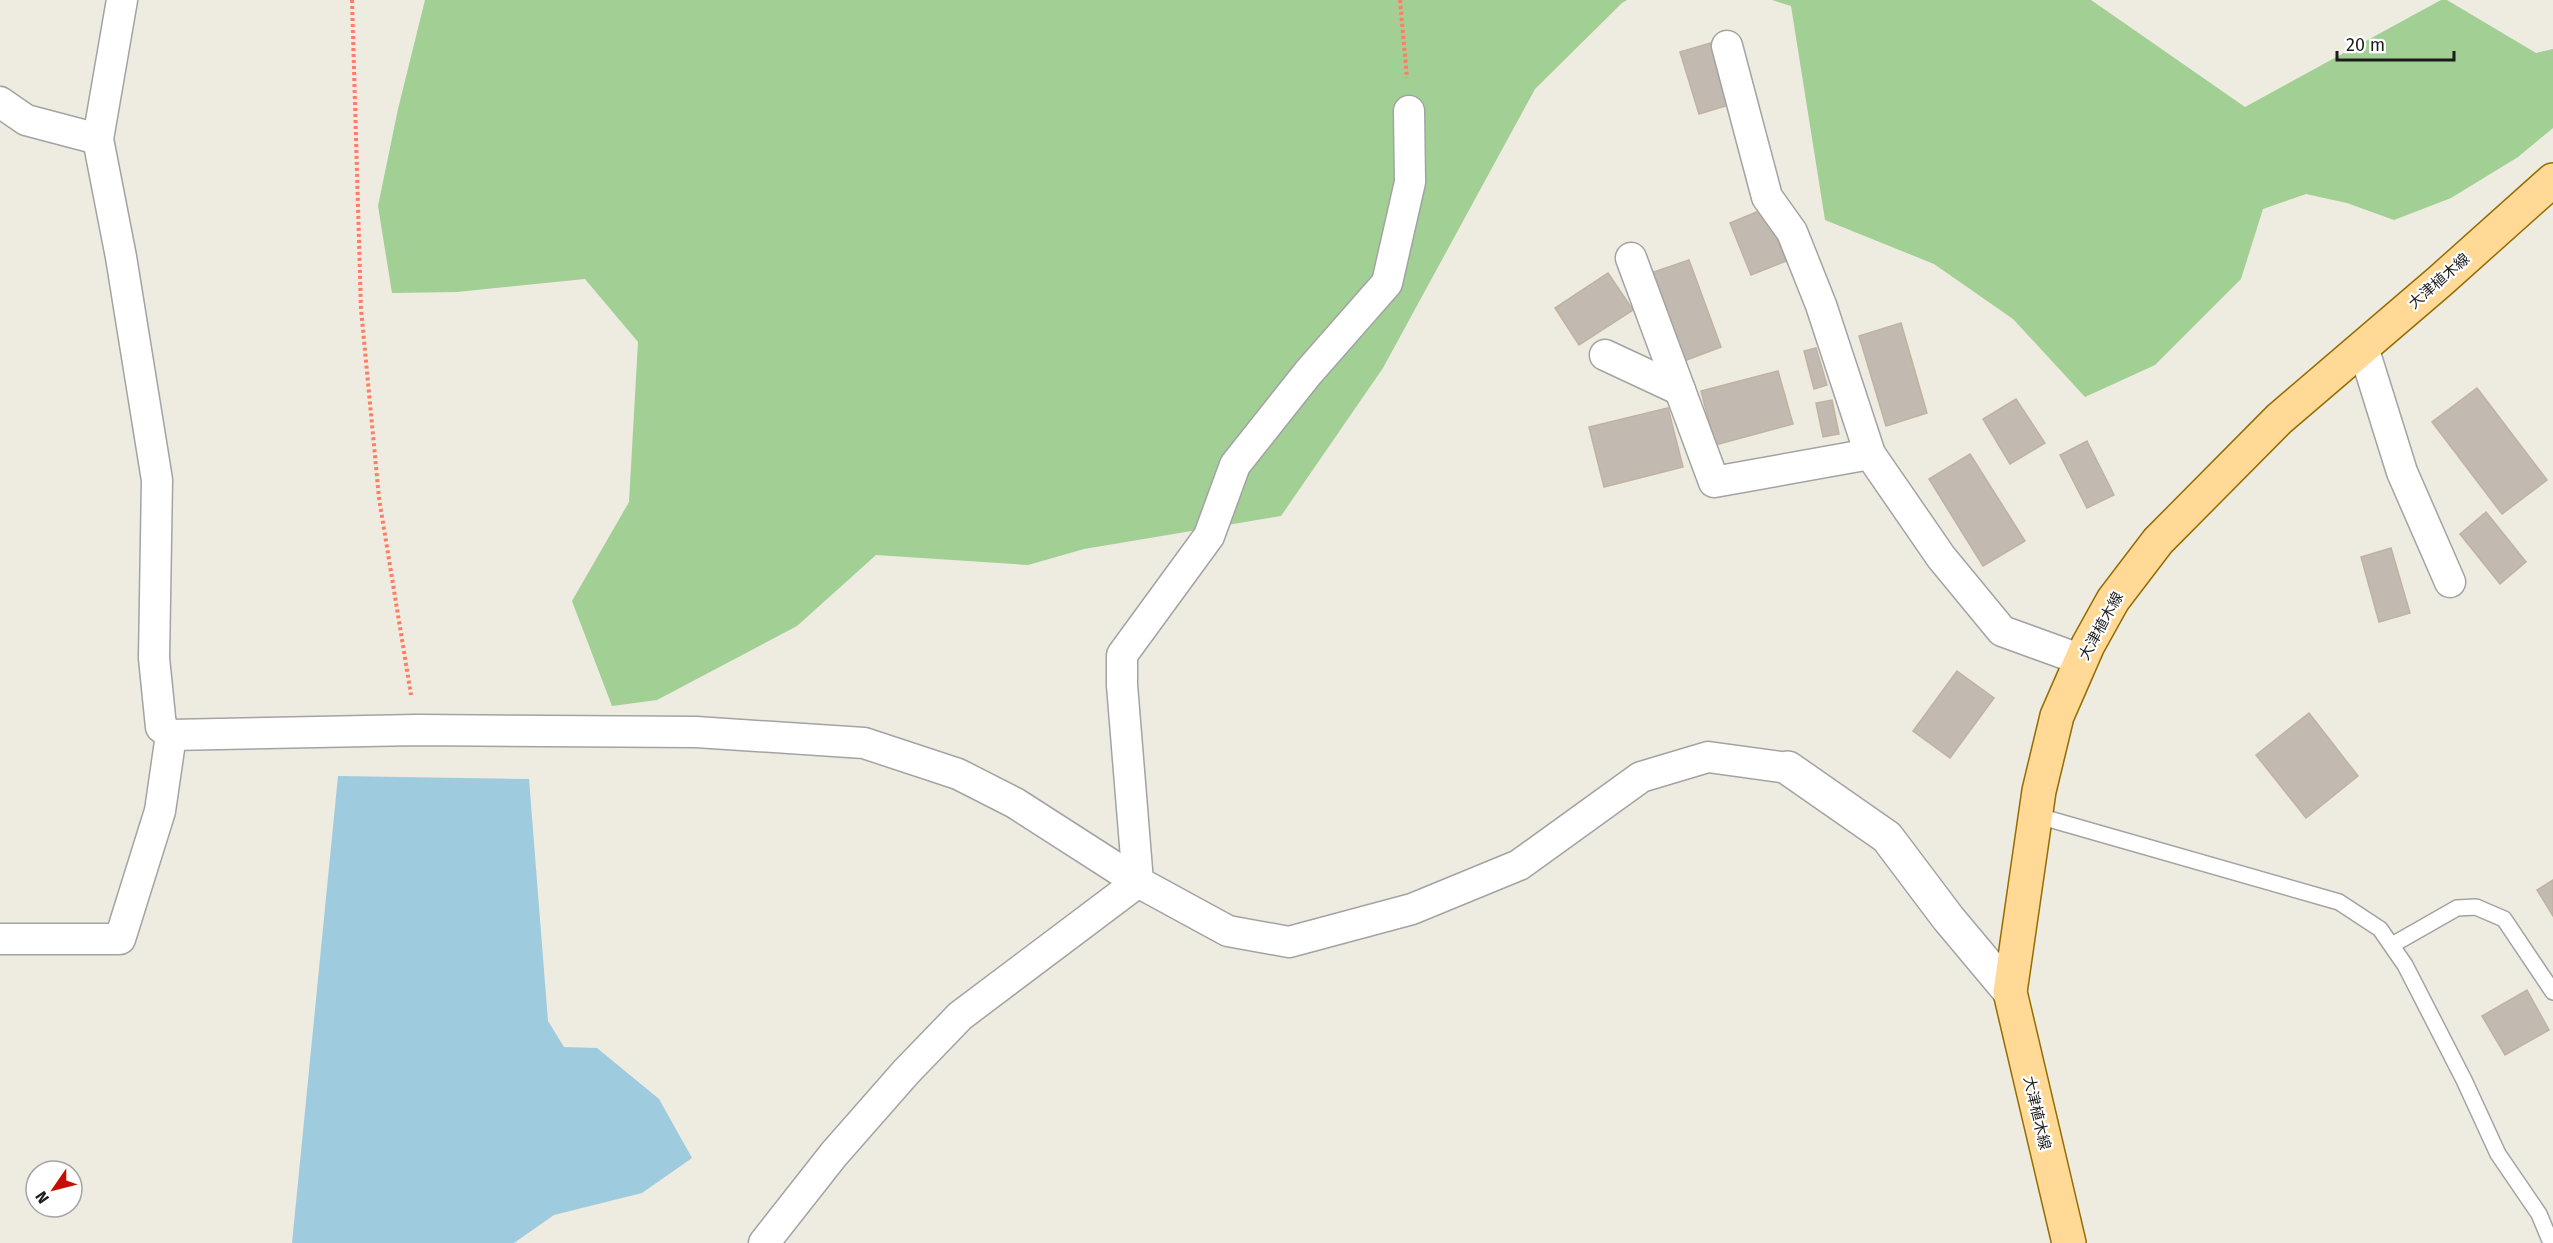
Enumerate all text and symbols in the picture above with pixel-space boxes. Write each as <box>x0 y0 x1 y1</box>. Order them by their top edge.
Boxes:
scale bar <box>2337 24 2454 62</box>
text: 20 m <box>2346 34 2385 56</box>
street label: 大津植木線 <box>2405 250 2473 312</box>
street label: 大津植木線 <box>2075 589 2127 663</box>
street label: 大津植木線 <box>2020 1074 2054 1152</box>
north arrow <box>24 1159 84 1219</box>
text: N <box>31 1188 53 1207</box>

